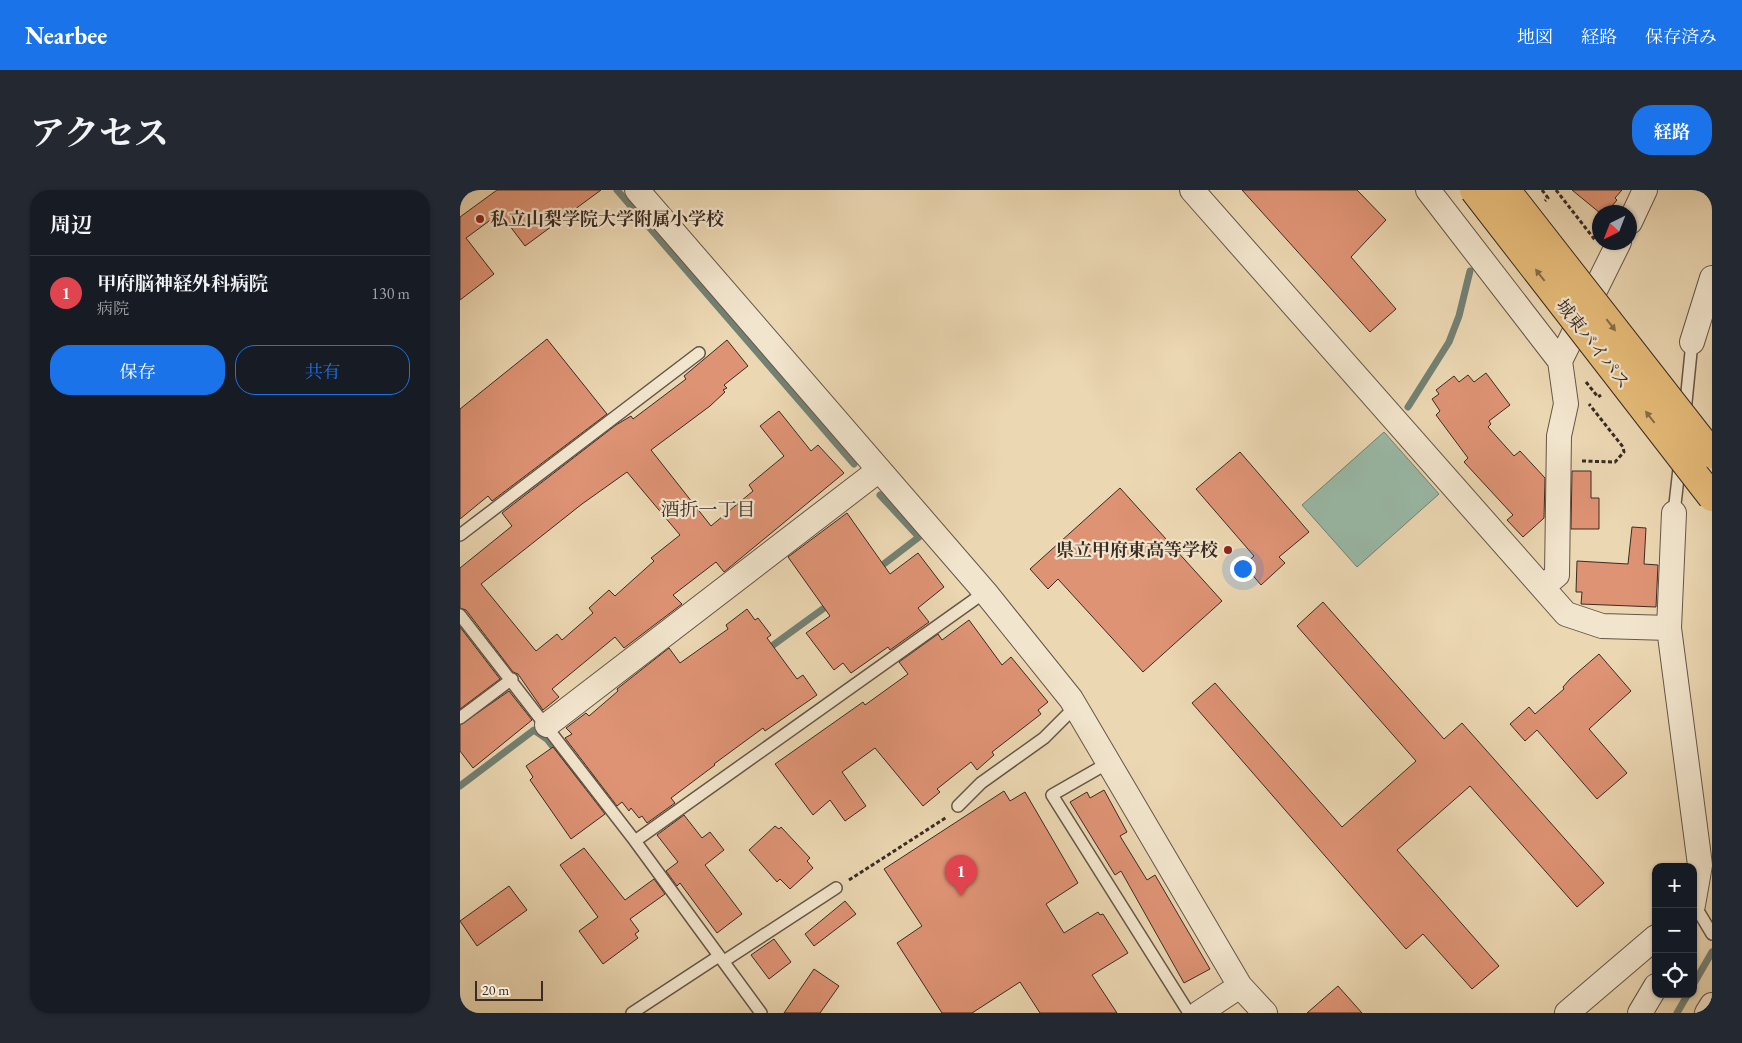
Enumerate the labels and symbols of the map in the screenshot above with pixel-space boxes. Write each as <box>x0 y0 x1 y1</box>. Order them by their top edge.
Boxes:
north arrow <box>1592 205 1637 250</box>
place label: 私立山梨学院大学附属小学校 <box>490 207 724 230</box>
marker: 私立山梨学院大学附属小学校 <box>474 213 486 225</box>
one-way arrow <box>1534 269 1545 282</box>
street label: 城東バイパス <box>1551 294 1636 393</box>
one-way arrow <box>1606 318 1616 332</box>
one-way arrow <box>1645 410 1655 424</box>
district label: 酒折一丁目 <box>660 497 756 522</box>
place label: 県立甲府東高等学校 <box>1056 538 1218 561</box>
marker: 県立甲府東高等学校 <box>1222 544 1234 556</box>
your location <box>1230 556 1256 582</box>
pin: 1 <box>945 855 977 896</box>
scale bar <box>475 978 542 1001</box>

